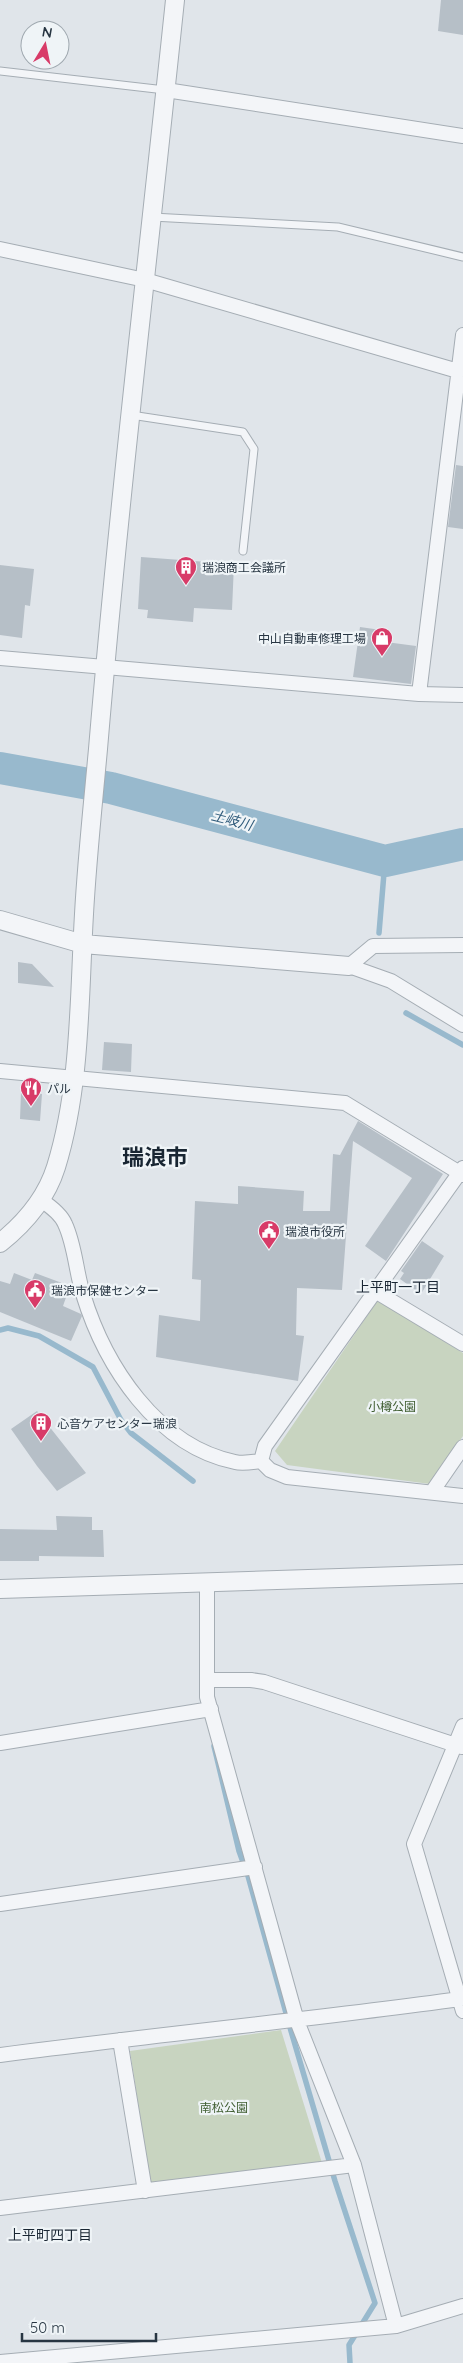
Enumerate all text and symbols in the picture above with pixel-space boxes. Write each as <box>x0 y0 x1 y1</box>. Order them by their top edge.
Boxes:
north arrow <box>20 20 70 70</box>
text: N <box>41 22 54 42</box>
building icon: 瑞浪商工会議所 <box>174 555 198 586</box>
place label: 瑞浪商工会議所 <box>202 560 286 575</box>
shop icon: 中山自動車修理工場 <box>370 626 394 657</box>
place label: 中山自動車修理工場 <box>258 631 366 646</box>
water label: 土岐川 <box>209 806 257 835</box>
restaurant icon: パル <box>19 1076 43 1107</box>
place label: パル <box>47 1081 71 1096</box>
district label: 瑞浪市 <box>122 1143 188 1171</box>
public building icon: 瑞浪市役所 <box>257 1219 281 1250</box>
place label: 瑞浪市役所 <box>285 1224 345 1239</box>
public building icon: 瑞浪市保健センター <box>23 1278 47 1309</box>
district label: 上平町一丁目 <box>356 1278 440 1296</box>
place label: 瑞浪市保健センター <box>51 1283 159 1298</box>
park label: 小樽公園 <box>368 1399 416 1414</box>
building icon: 心音ケアセンター瑞浪 <box>29 1411 53 1442</box>
place label: 心音ケアセンター瑞浪 <box>57 1416 177 1431</box>
park label: 南松公園 <box>200 2100 248 2115</box>
district label: 上平町四丁目 <box>8 2226 92 2244</box>
scale bar <box>22 2310 156 2342</box>
text: 50 m <box>30 2318 65 2337</box>

